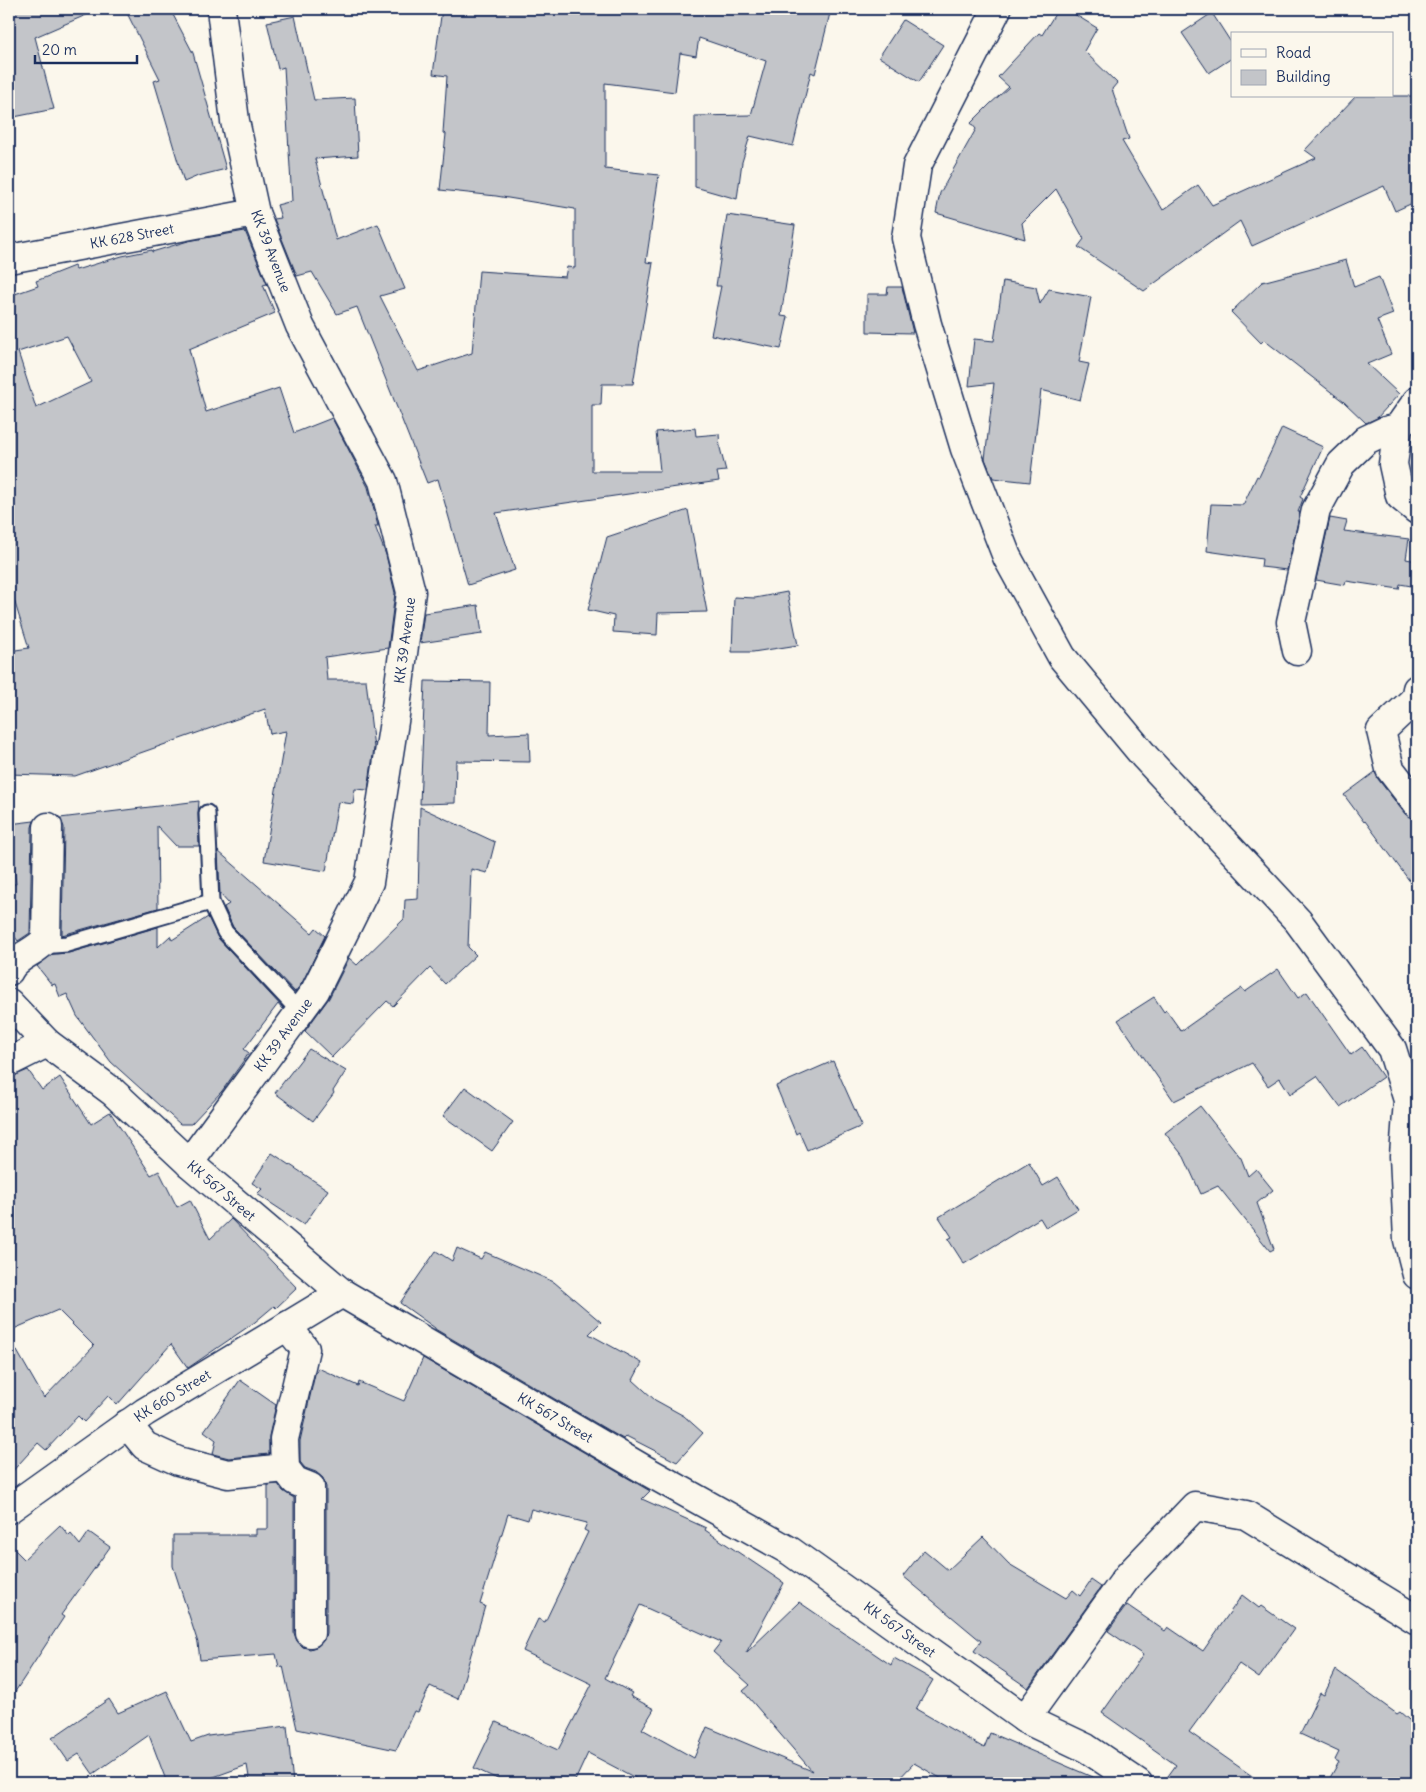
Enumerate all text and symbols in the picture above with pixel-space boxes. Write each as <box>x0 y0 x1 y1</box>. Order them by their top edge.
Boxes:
scale bar <box>35 32 138 64</box>
legend <box>1231 32 1394 98</box>
text: 20 m <box>42 40 77 59</box>
text: Road <box>1276 43 1311 62</box>
text: Building <box>1276 67 1331 86</box>
street label: KK 39 Avenue <box>247 207 295 295</box>
street label: KK 628 Street <box>88 219 176 253</box>
street label: KK 39 Avenue <box>390 596 419 685</box>
street label: KK 39 Avenue <box>250 994 316 1075</box>
street label: KK 567 Street <box>183 1156 260 1225</box>
street label: KK 660 Street <box>130 1365 214 1426</box>
street label: KK 567 Street <box>514 1388 596 1447</box>
street label: KK 567 Street <box>860 1598 939 1661</box>

